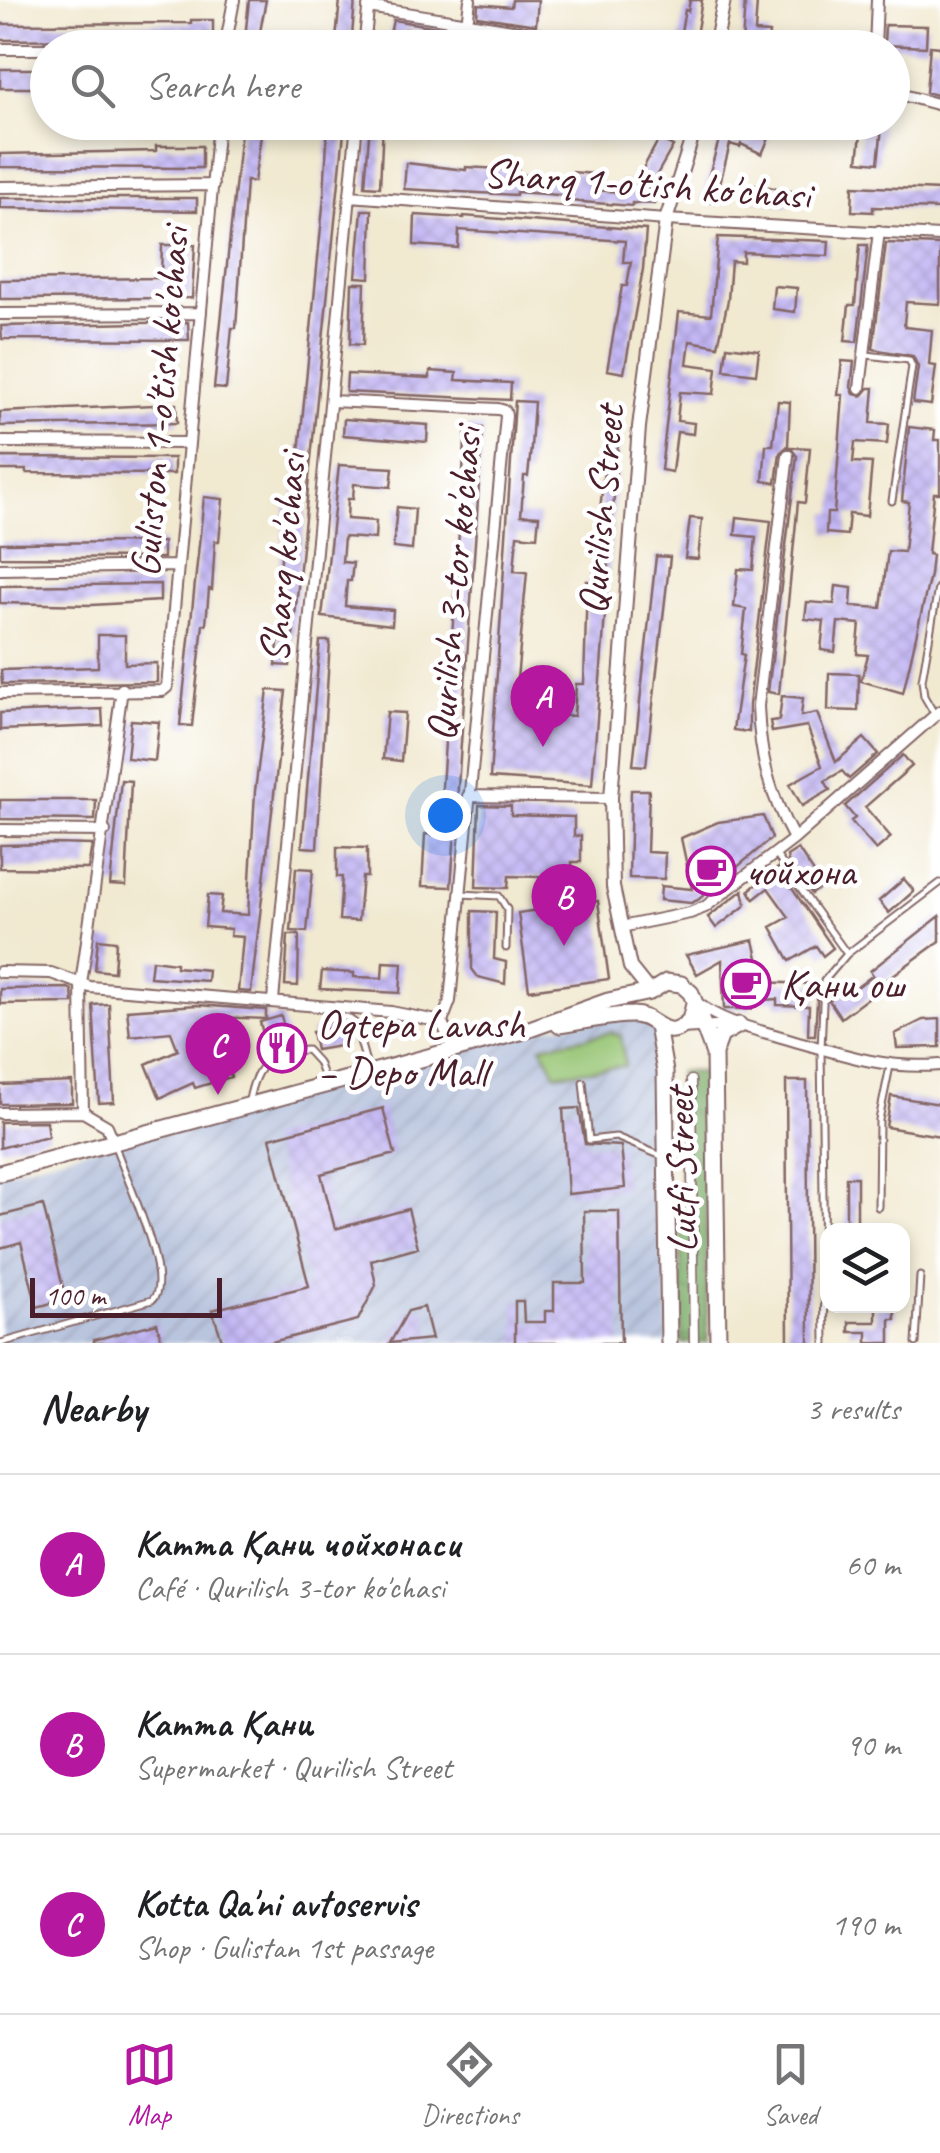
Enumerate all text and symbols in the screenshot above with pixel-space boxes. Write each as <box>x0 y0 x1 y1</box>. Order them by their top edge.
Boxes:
search box <box>30 30 910 140</box>
icon: search <box>65 58 120 113</box>
text: Search here <box>145 62 300 109</box>
street label: Sharq 1-o'tish ko'chasi <box>482 146 817 222</box>
street label: Guliston 1-o'tish ko'chasi <box>118 220 202 579</box>
street label: Qurilish Street <box>565 399 637 616</box>
street label: Qurilish 3-tor ko'chasi <box>414 420 495 743</box>
street label: Sharq ko'chasi <box>247 446 319 665</box>
pin: A <box>510 664 576 747</box>
your location <box>420 790 471 841</box>
cafe icon: чойхона <box>685 845 737 897</box>
place label: чойхона <box>746 845 858 898</box>
pin: B <box>532 864 596 946</box>
cafe icon: Қани ош <box>720 958 772 1010</box>
place label: Қани ош <box>781 958 907 1011</box>
place label: Oqtepa Lavash – Depo Mall <box>317 998 526 1099</box>
pin: C <box>186 1012 250 1095</box>
restaurant icon: Oqtepa Lavash – Depo Mall <box>256 1022 308 1074</box>
street label: Lutfi Street <box>653 1083 709 1253</box>
map controls <box>820 1223 910 1313</box>
button: layers <box>820 1223 910 1313</box>
scale bar <box>30 1273 222 1318</box>
text: 100 m <box>45 1278 105 1313</box>
text: Nearby <box>40 1382 146 1435</box>
text: 3 results <box>806 1388 900 1429</box>
text: Катта Қани чойхонаси <box>135 1520 460 1567</box>
text: A <box>64 1544 81 1585</box>
text: 60 m <box>846 1544 900 1585</box>
text: Café · Qurilish 3-tor ko'chasi <box>135 1567 445 1608</box>
text: Катта Қани <box>135 1700 313 1747</box>
text: B <box>64 1724 81 1765</box>
text: 90 m <box>846 1724 900 1765</box>
text: Supermarket · Qurilish Street <box>135 1747 452 1788</box>
text: Kotta Qa'ni avtoservis <box>135 1880 417 1927</box>
text: C <box>65 1904 80 1945</box>
text: 190 m <box>831 1904 900 1945</box>
text: Shop · Gulistan 1st passage <box>135 1927 433 1968</box>
tab: Map <box>122 2037 177 2132</box>
tab: Directions <box>421 2037 519 2132</box>
tab: Saved <box>763 2037 818 2132</box>

